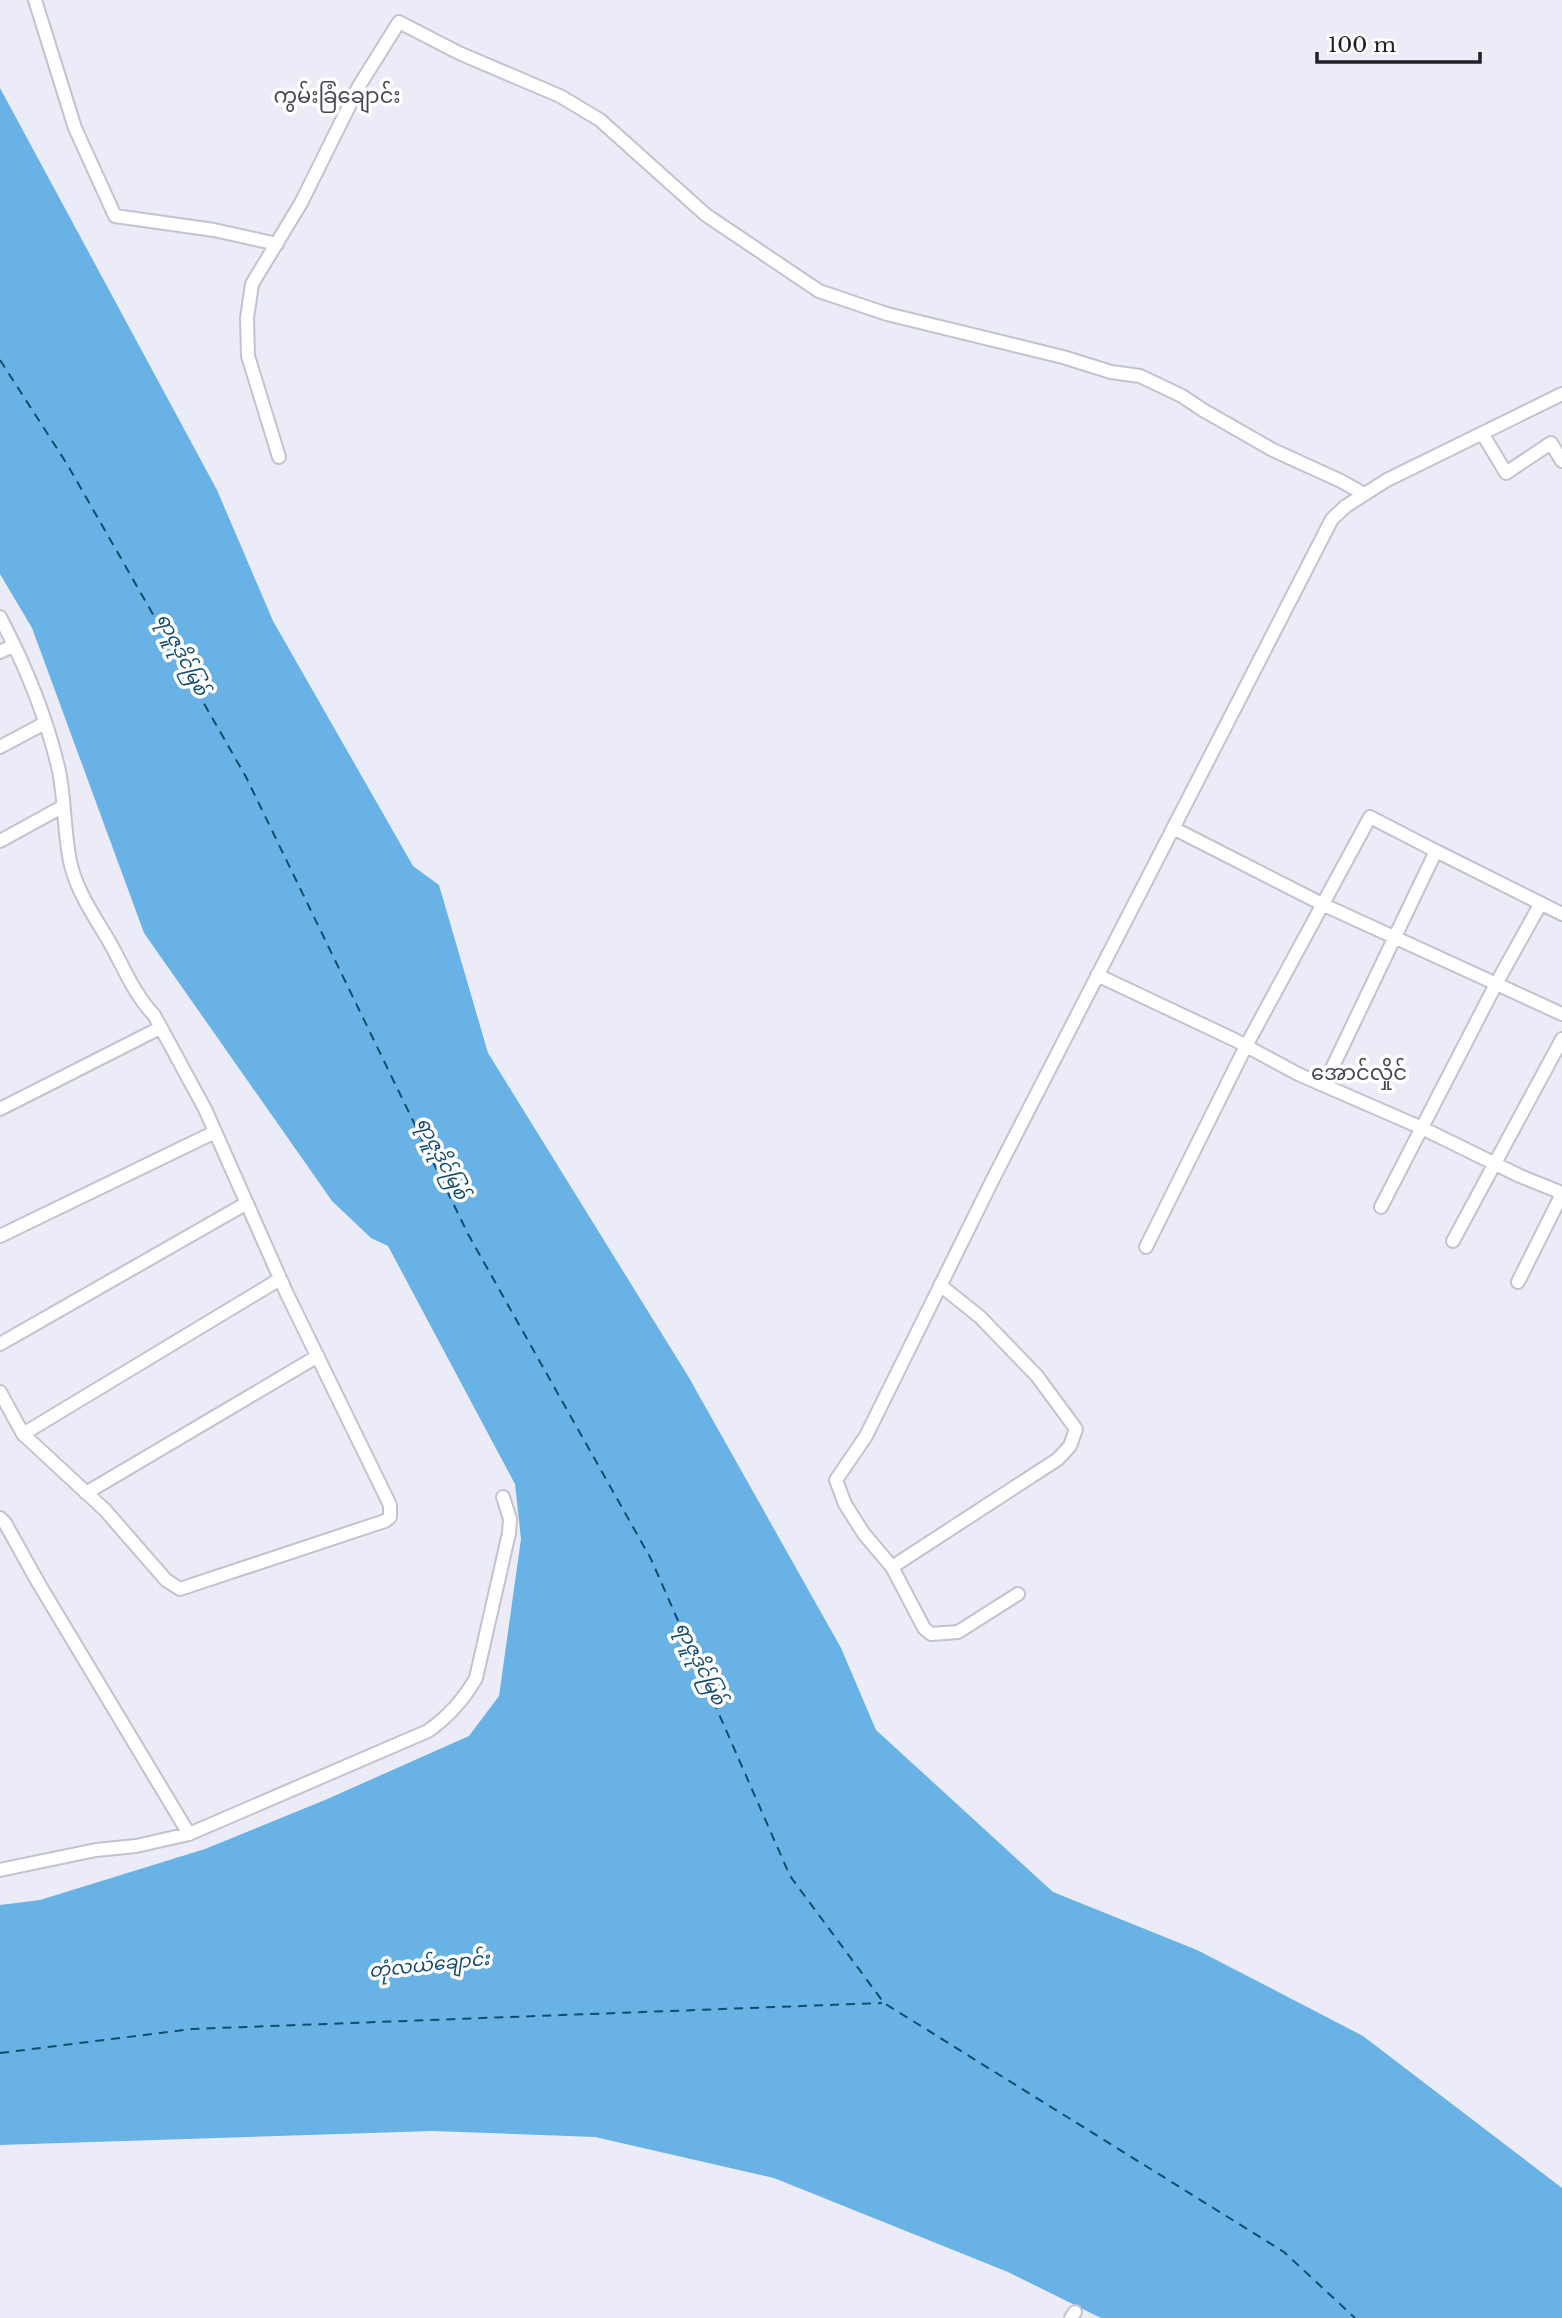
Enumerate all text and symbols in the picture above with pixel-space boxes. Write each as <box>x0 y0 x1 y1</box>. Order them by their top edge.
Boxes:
scale bar <box>1317 21 1480 65</box>
text: 100 m <box>1328 32 1396 58</box>
district label: ကွမ်းခြံချောင်း <box>273 80 401 114</box>
water label: ရာဇူဒိုင်မြစ် <box>148 608 215 702</box>
district label: အောင်လှိုင် <box>1311 1057 1407 1090</box>
water label: ရာဇူဒိုင်မြစ် <box>408 1112 475 1206</box>
water label: ရာဇူဒိုင်မြစ် <box>667 1617 733 1711</box>
water label: တုံလယ်ချောင်း <box>367 1945 492 1986</box>

